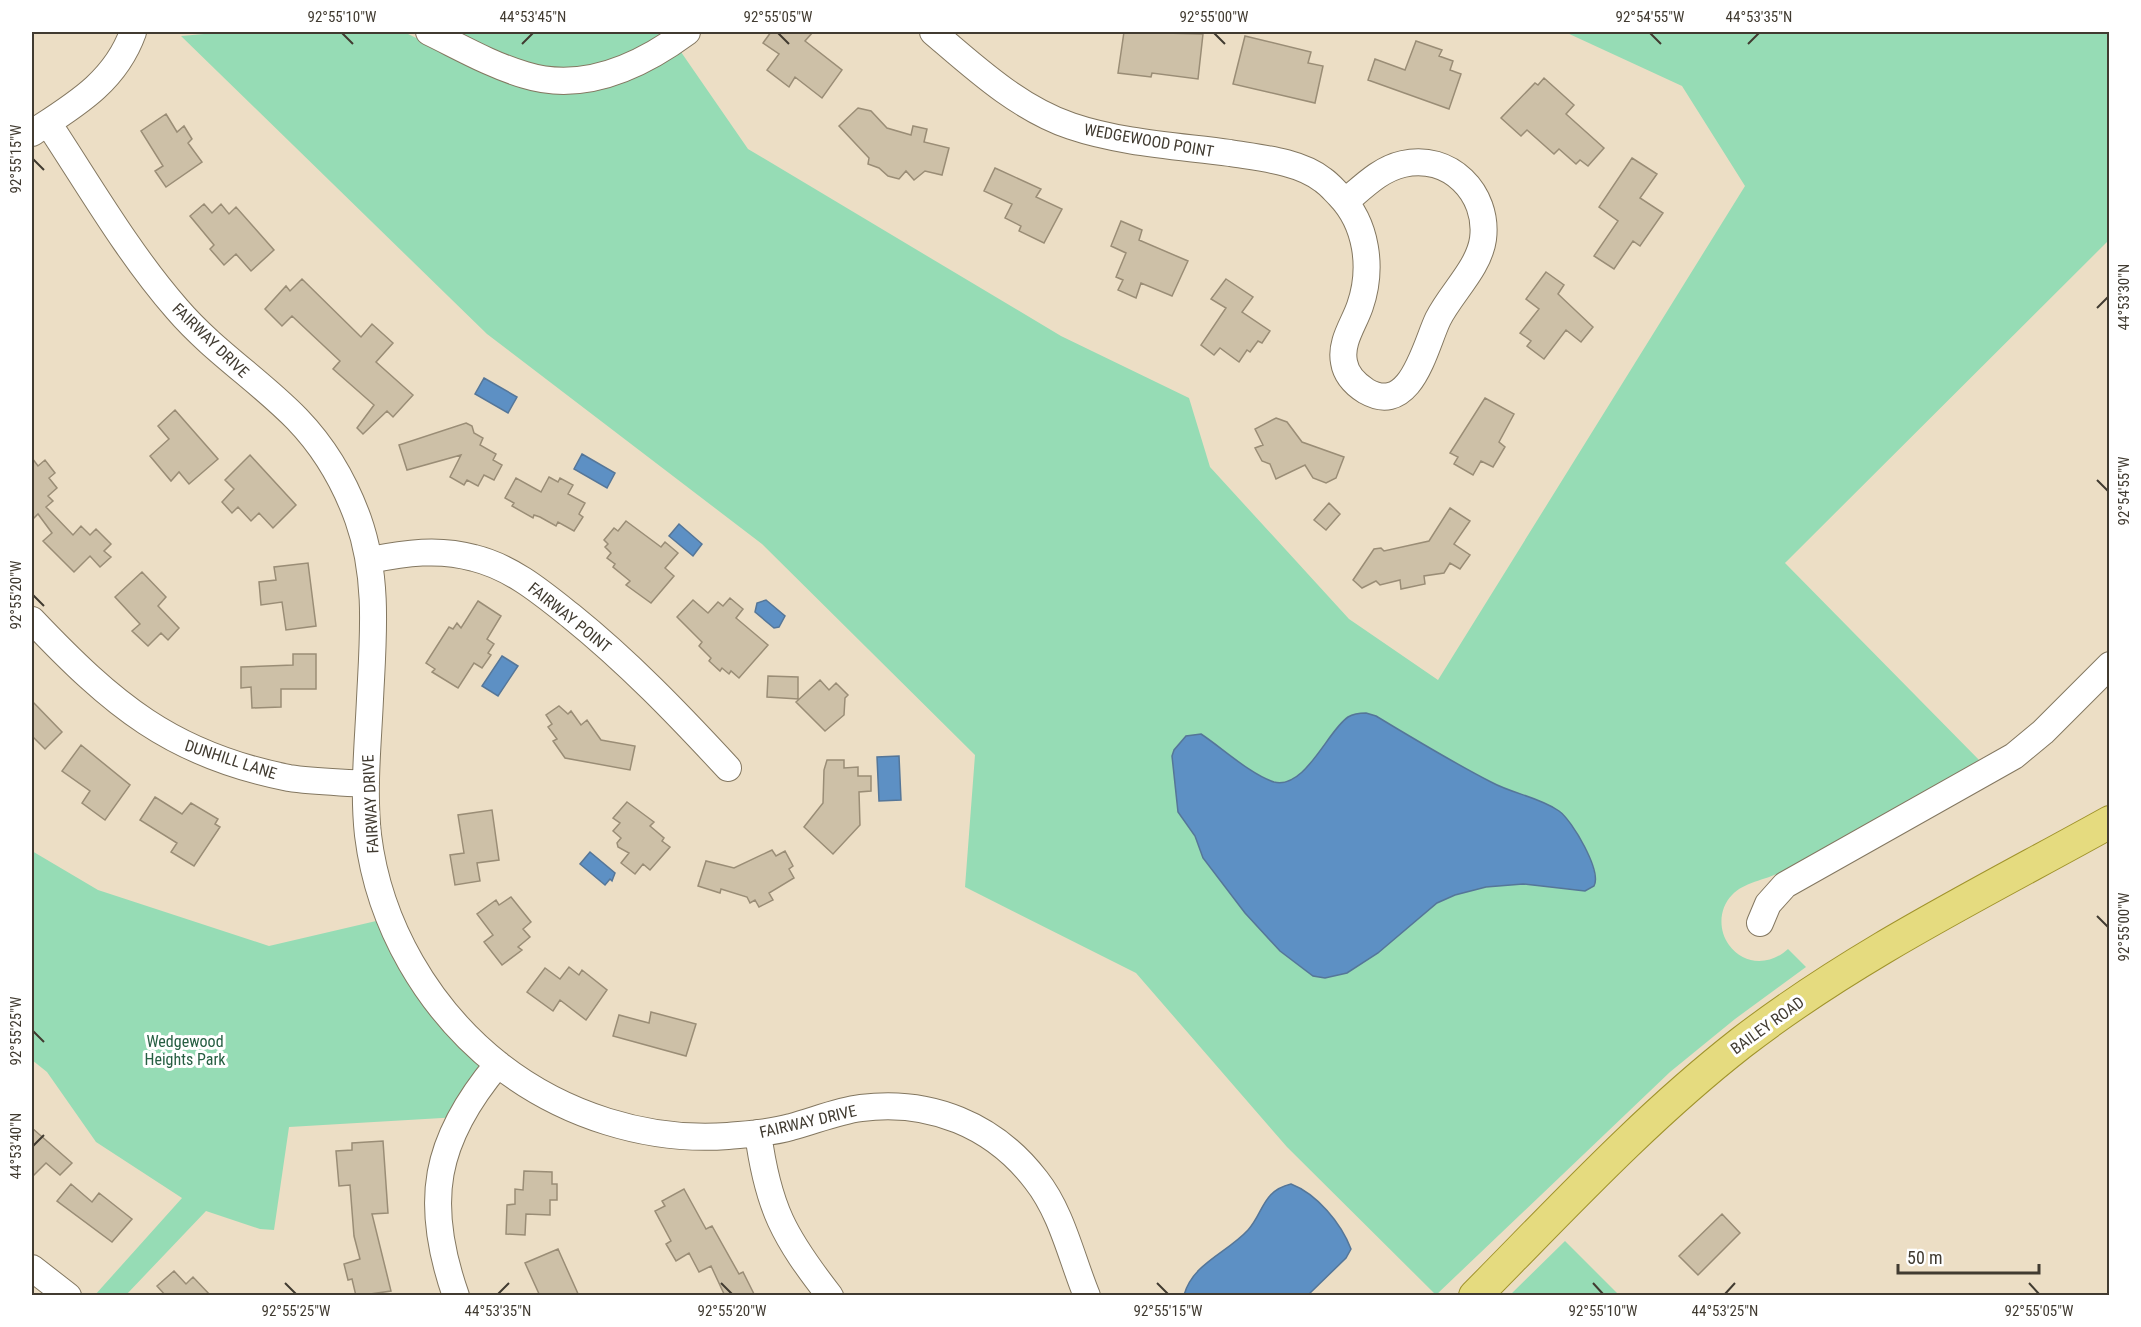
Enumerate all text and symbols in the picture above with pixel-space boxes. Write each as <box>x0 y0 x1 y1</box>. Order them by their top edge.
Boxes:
text: 92°55'10"W <box>308 8 377 26</box>
text: 44°53'45"N <box>500 8 566 26</box>
text: 92°55'05"W <box>744 8 813 26</box>
text: 92°55'00"W <box>1180 8 1249 26</box>
text: 92°54'55"W <box>1616 8 1685 26</box>
text: 44°53'35"N <box>1726 8 1792 26</box>
street label: WEDGEWOOD POINT <box>1083 120 1215 161</box>
text: 92°55'15"W <box>7 124 25 193</box>
text: 44°53'30"N <box>2115 264 2133 330</box>
street label: FAIRWAY DRIVE <box>168 299 253 382</box>
text: 92°54'55"W <box>2115 456 2133 525</box>
text: 92°55'20"W <box>7 560 25 629</box>
street label: FAIRWAY POINT <box>524 578 615 657</box>
street label: DUNHILL LANE <box>182 736 279 783</box>
street label: FAIRWAY DRIVE <box>358 754 383 854</box>
text: 92°55'00"W <box>2115 892 2133 961</box>
street label: BAILEY ROAD <box>1727 992 1808 1058</box>
text: 92°55'25"W <box>7 996 25 1065</box>
park label: Wedgewood Heights Park <box>145 1032 226 1069</box>
street label: FAIRWAY DRIVE <box>758 1101 859 1142</box>
text: 44°53'40"N <box>7 1113 25 1179</box>
scale bar <box>1898 1237 2039 1275</box>
text: 50 m <box>1907 1247 1942 1268</box>
text: 92°55'25"W <box>262 1302 331 1320</box>
text: 44°53'35"N <box>465 1302 531 1320</box>
text: 92°55'20"W <box>698 1302 767 1320</box>
text: 92°55'15"W <box>1134 1302 1203 1320</box>
text: 92°55'10"W <box>1569 1302 1638 1320</box>
text: 44°53'25"N <box>1692 1302 1758 1320</box>
text: 92°55'05"W <box>2005 1302 2074 1320</box>

